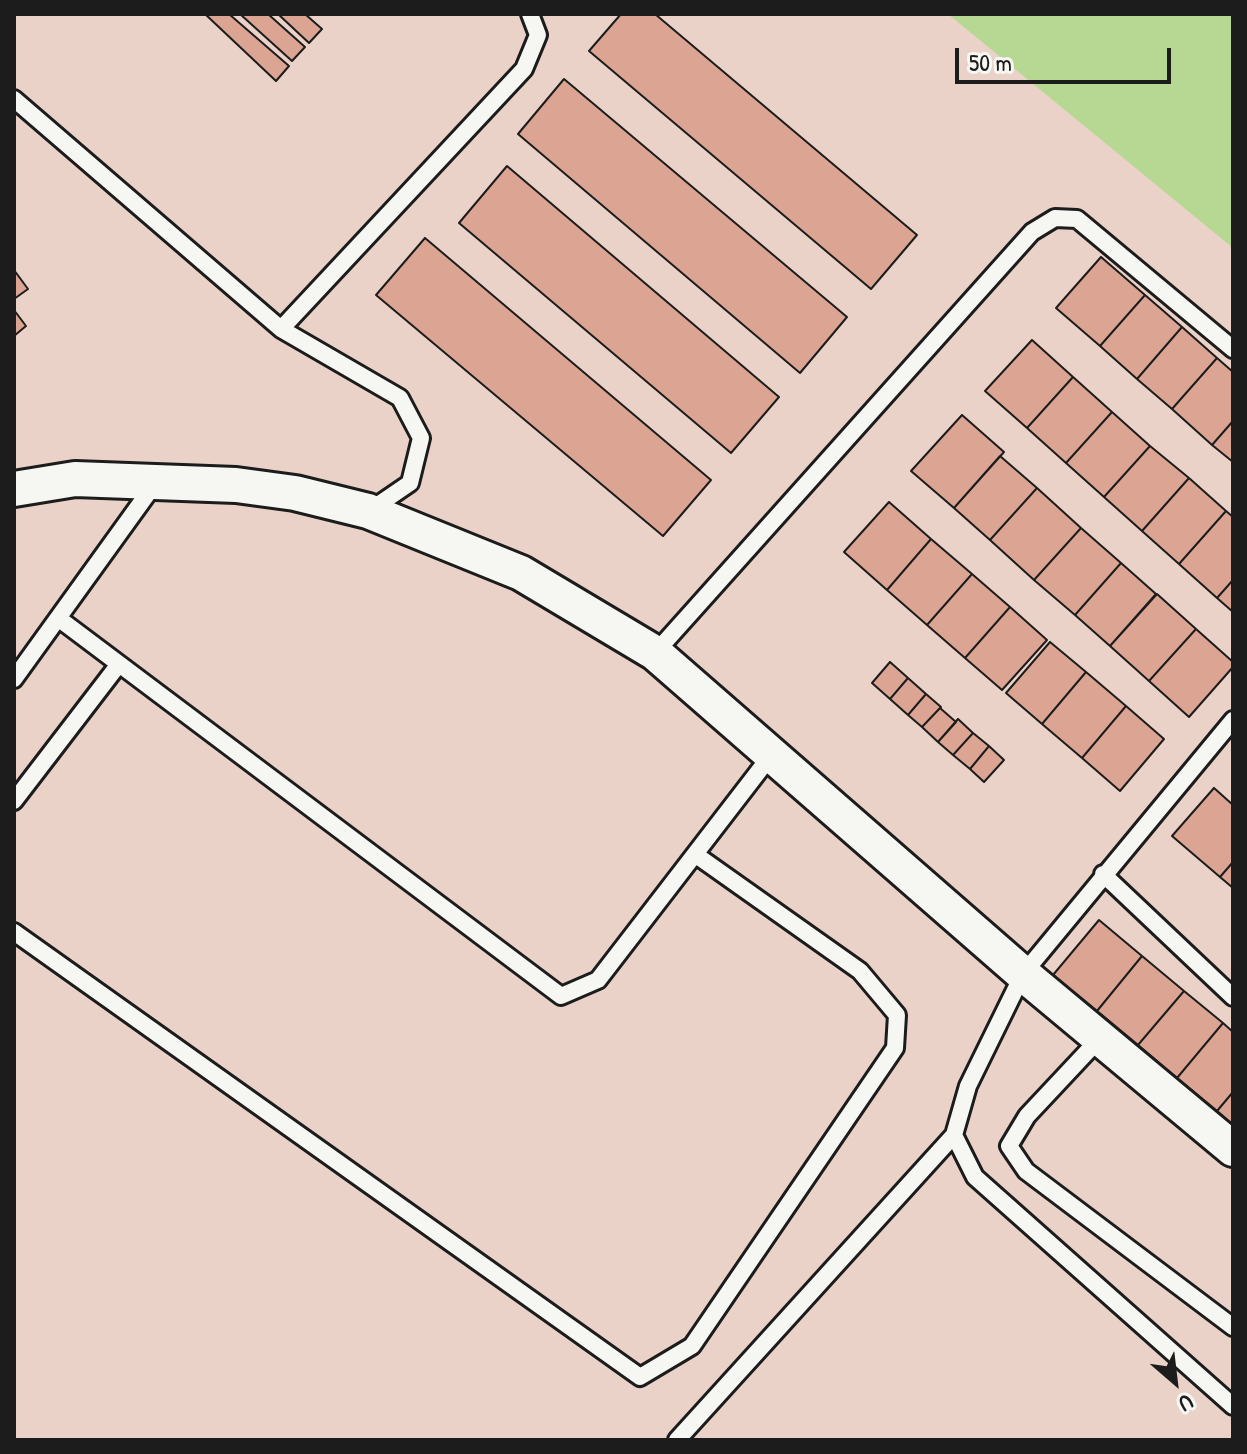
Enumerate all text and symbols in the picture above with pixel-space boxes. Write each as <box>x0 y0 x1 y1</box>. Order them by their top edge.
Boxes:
scale bar <box>959 32 1175 82</box>
text: 50 m <box>969 46 1012 78</box>
north arrow <box>1135 1342 1215 1422</box>
text: U <box>1174 1387 1199 1419</box>

